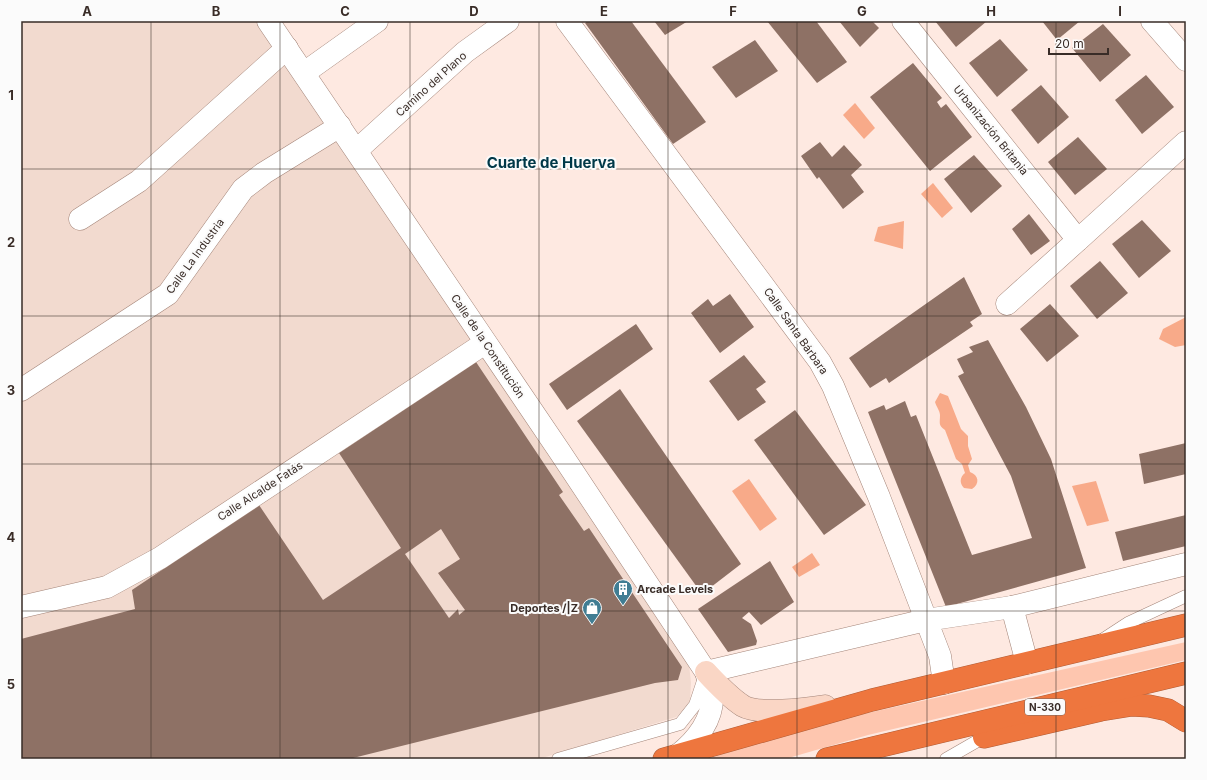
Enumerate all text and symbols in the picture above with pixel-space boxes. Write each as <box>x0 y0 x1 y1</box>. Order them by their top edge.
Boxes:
text: A <box>82 3 92 19</box>
text: B <box>212 3 221 19</box>
text: C <box>340 3 350 19</box>
text: D <box>469 3 479 19</box>
text: E <box>600 3 608 19</box>
text: F <box>729 3 737 19</box>
text: G <box>857 3 867 19</box>
text: H <box>986 3 996 19</box>
text: I <box>1118 3 1122 19</box>
scale bar <box>1049 30 1108 56</box>
text: 20 m <box>1055 36 1084 51</box>
street label: Camino del Plano <box>393 48 470 120</box>
street label: Urbanización Britania <box>950 82 1032 178</box>
text: 1 <box>8 87 14 103</box>
district label: Cuarte de Huerva <box>487 153 615 172</box>
street label: Calle La Industria <box>163 216 227 296</box>
text: 2 <box>7 234 15 250</box>
street label: Calle Santa Bárbara <box>761 285 831 377</box>
street label: Calle de la Constitución <box>448 291 528 401</box>
text: 3 <box>7 382 15 398</box>
street label: Calle Alcalde Fatás <box>215 458 305 524</box>
text: 4 <box>7 529 16 545</box>
building icon: Arcade Levels <box>612 578 634 606</box>
place label: Arcade Levels <box>637 582 713 596</box>
shop icon: Deportes /|Z <box>581 597 603 625</box>
place label: Deportes /|Z <box>510 601 578 615</box>
text: 5 <box>7 676 15 692</box>
road number: N-330 <box>1025 699 1065 715</box>

